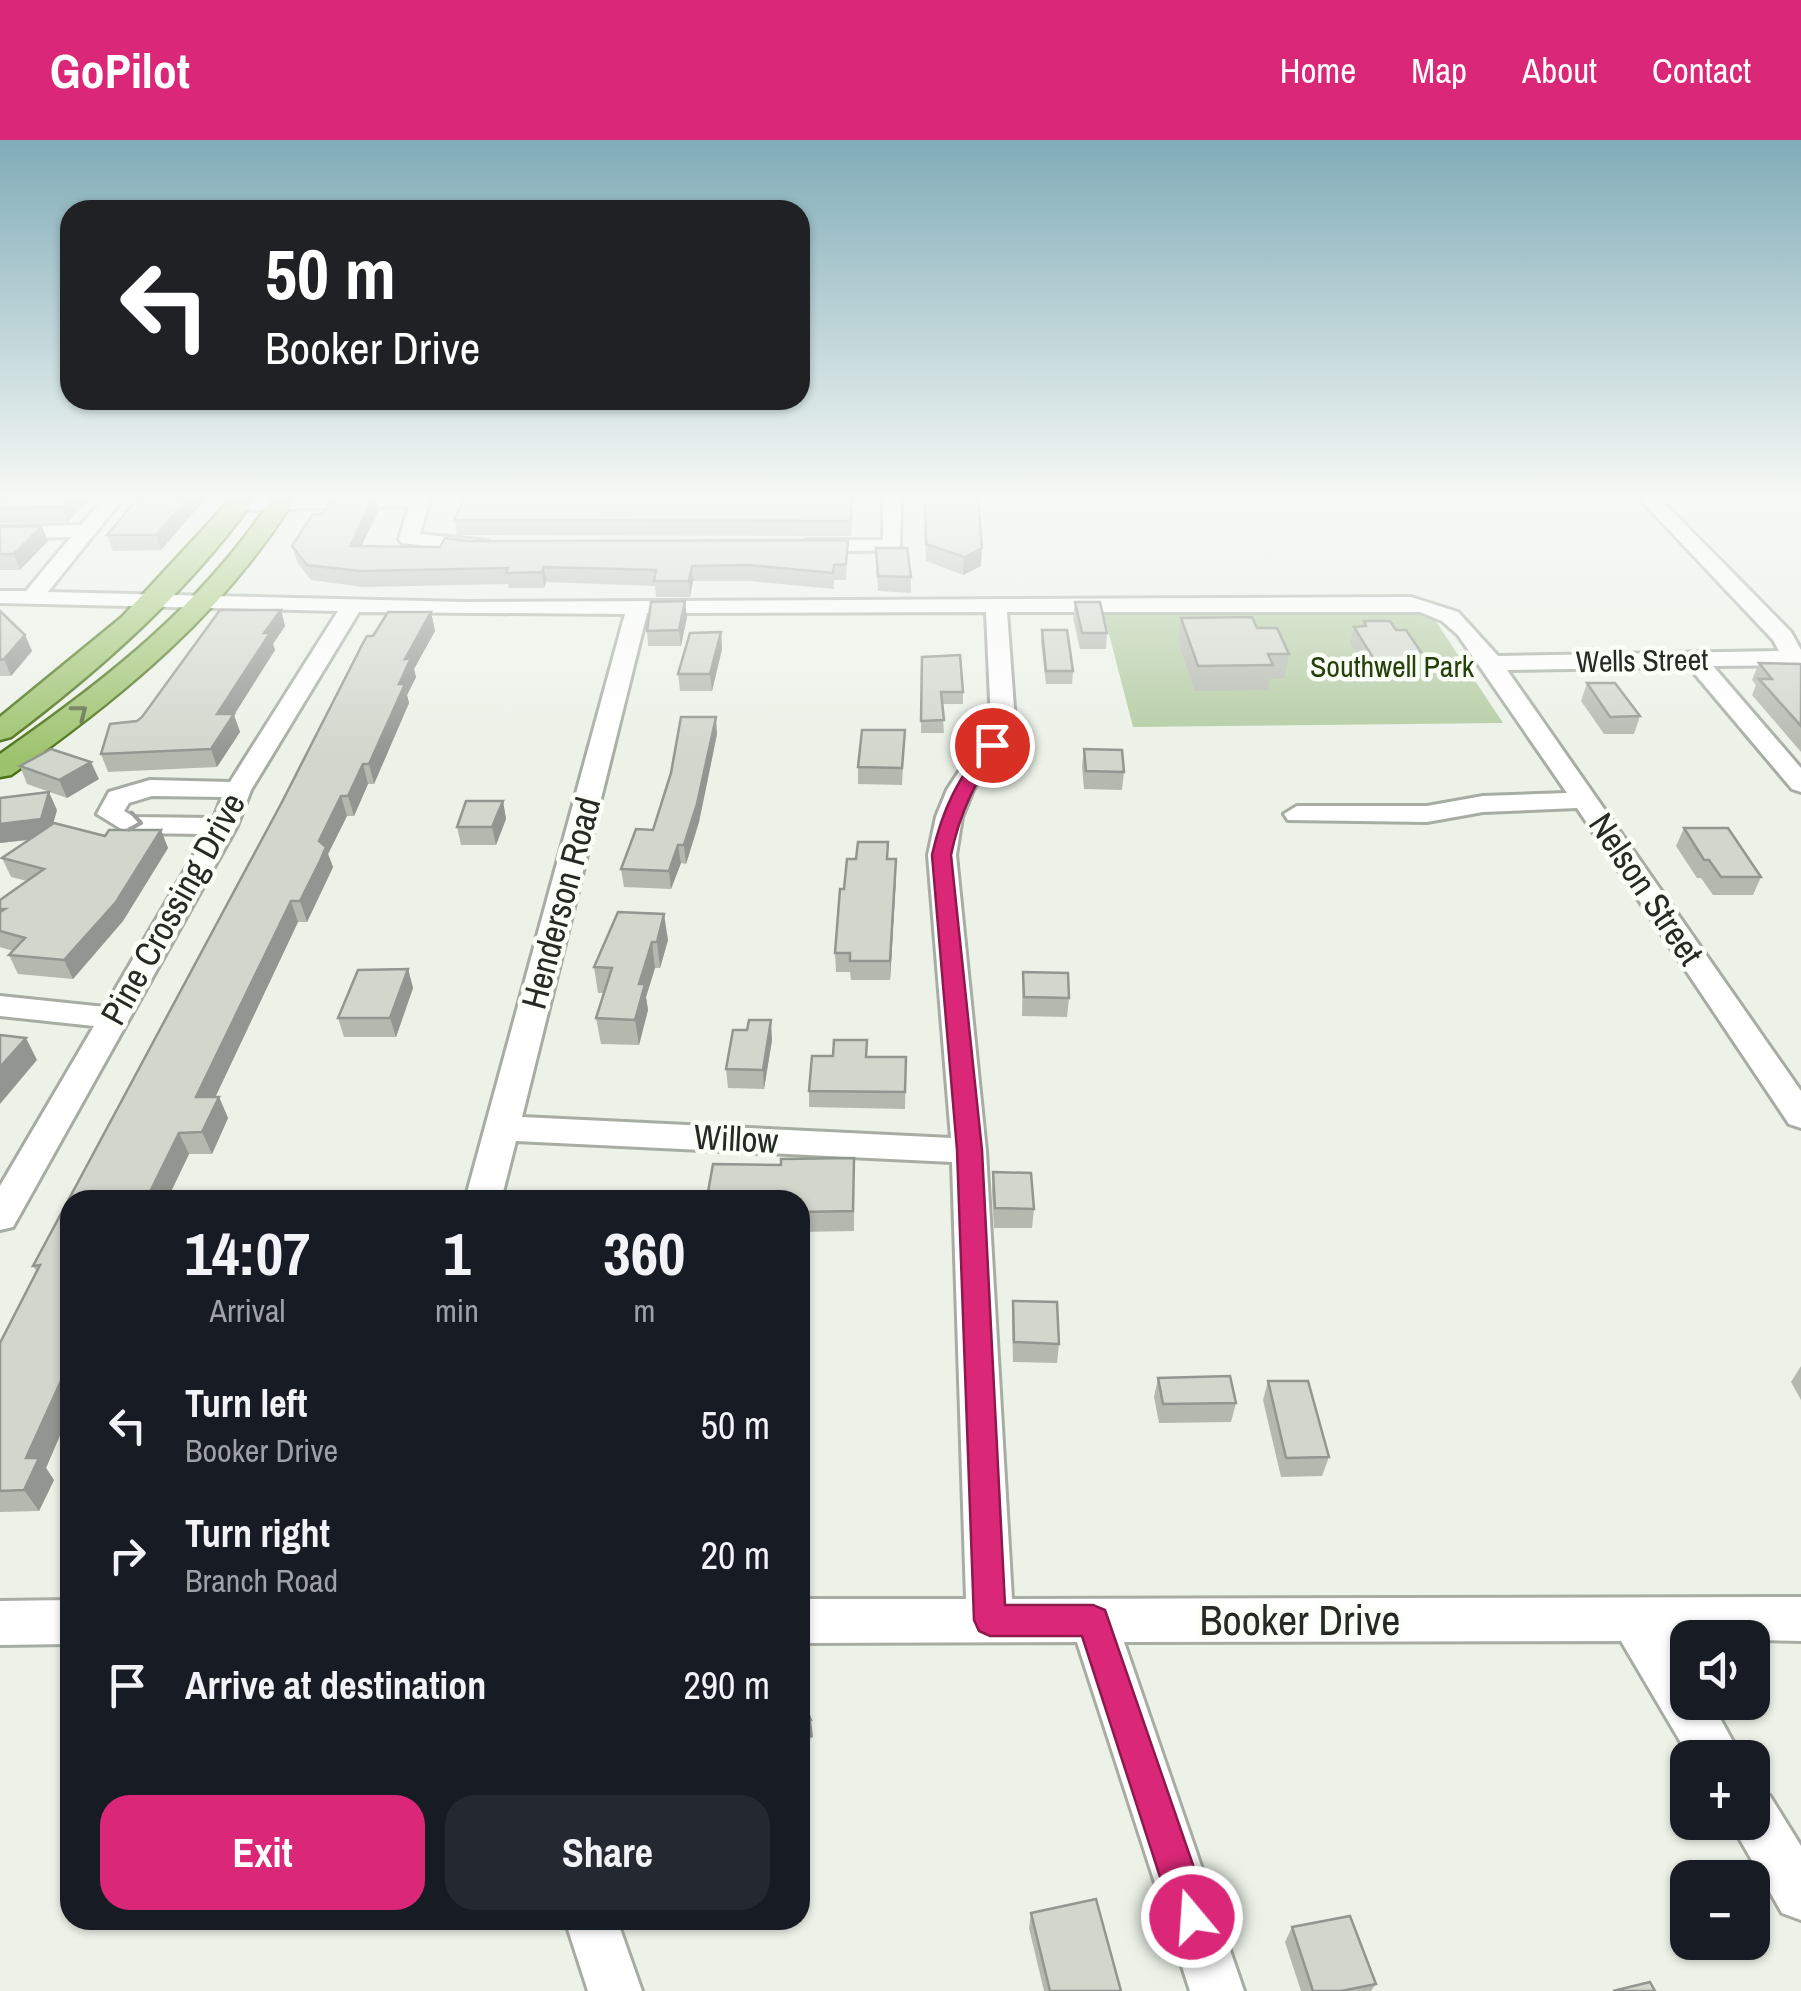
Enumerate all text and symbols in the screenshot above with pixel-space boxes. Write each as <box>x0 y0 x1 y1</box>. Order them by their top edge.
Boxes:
text: GoPilot <box>50 38 190 103</box>
text: Home <box>1280 47 1356 94</box>
text: Map <box>1411 47 1467 94</box>
text: About <box>1522 47 1597 94</box>
text: Contact <box>1652 47 1751 94</box>
text: 50 m <box>265 227 396 321</box>
icon: left <box>100 240 230 370</box>
text: Booker Drive <box>265 317 480 378</box>
street label: Wells Street <box>1576 639 1709 681</box>
park label: Southwell Park <box>1310 646 1475 686</box>
pin <box>950 703 1035 788</box>
one-way arrow <box>68 706 86 724</box>
icon: arrive <box>965 718 1020 773</box>
street label: Pine Crossing Drive <box>89 784 256 1033</box>
street label: Henderson Road <box>510 792 611 1014</box>
street label: Nelson Street <box>1578 803 1715 974</box>
one-way arrow <box>127 811 143 832</box>
street label: Willow <box>693 1113 780 1164</box>
text: 14:07 <box>185 1213 310 1294</box>
text: 1 <box>443 1213 471 1294</box>
text: 360 <box>603 1213 685 1294</box>
text: Arrival <box>210 1289 285 1332</box>
text: min <box>435 1289 479 1332</box>
text: m <box>633 1289 655 1332</box>
text: Turn left <box>185 1378 307 1429</box>
icon: left <box>100 1398 155 1453</box>
text: 50 m <box>701 1400 770 1451</box>
text: Booker Drive <box>185 1429 338 1472</box>
text: Turn right <box>185 1508 330 1559</box>
icon: right <box>100 1528 155 1583</box>
text: 20 m <box>701 1530 770 1581</box>
text: Branch Road <box>185 1559 338 1602</box>
street label: Booker Drive <box>1200 1592 1400 1648</box>
map controls <box>1670 1620 1770 1960</box>
button: sound <box>1670 1620 1770 1720</box>
icon: arrive <box>100 1658 155 1713</box>
text: Arrive at destination <box>185 1660 486 1711</box>
text: 290 m <box>683 1660 770 1711</box>
button: + <box>1670 1740 1770 1840</box>
button: Exit <box>100 1795 425 1910</box>
button: Share <box>445 1795 770 1910</box>
button: − <box>1670 1860 1770 1960</box>
position arrow <box>1140 1865 1244 1969</box>

